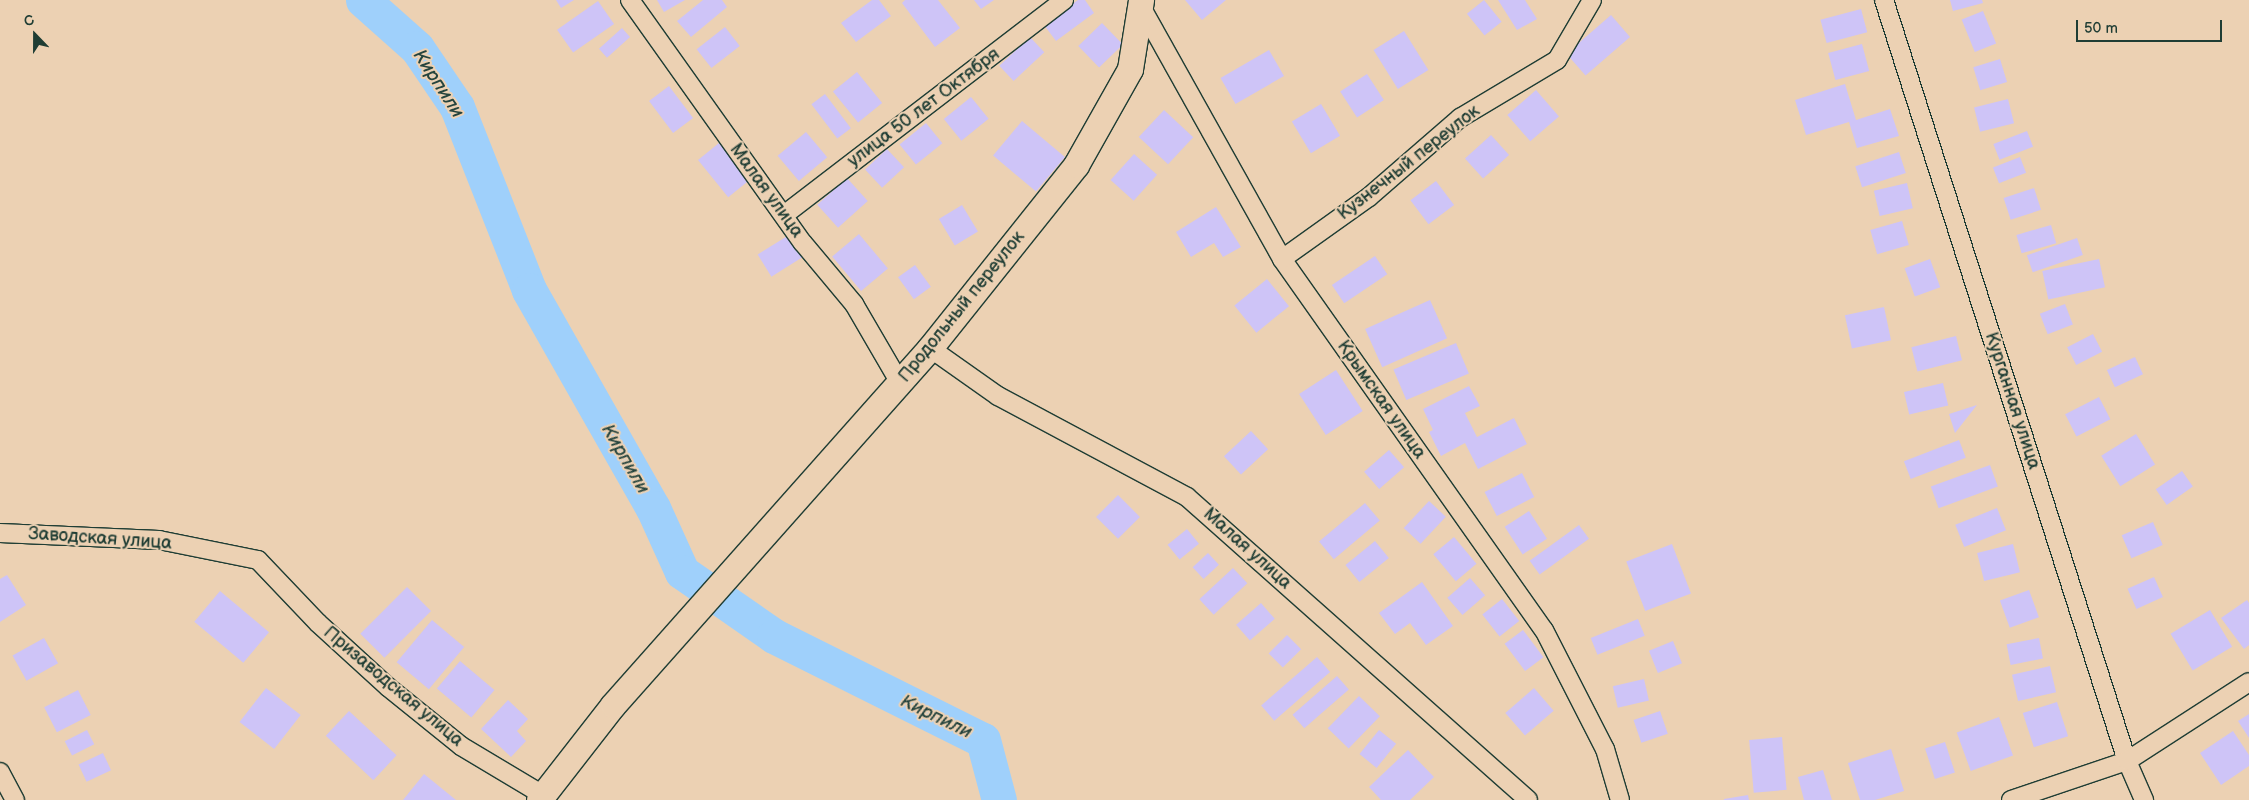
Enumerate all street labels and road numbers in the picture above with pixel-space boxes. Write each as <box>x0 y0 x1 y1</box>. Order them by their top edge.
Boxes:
street label: улица 50 лет Октября <box>844 44 1004 172</box>
street label: Кузнечный переулок <box>1334 101 1484 225</box>
street label: Малая улица <box>725 140 807 242</box>
street label: Продольный переулок <box>894 227 1030 387</box>
street label: Курганная улица <box>1980 330 2044 472</box>
street label: Крымская улица <box>1332 336 1430 464</box>
street label: Малая улица <box>1198 504 1296 594</box>
street label: Заводская улица <box>28 523 172 555</box>
street label: Призаводская улица <box>319 622 467 752</box>

